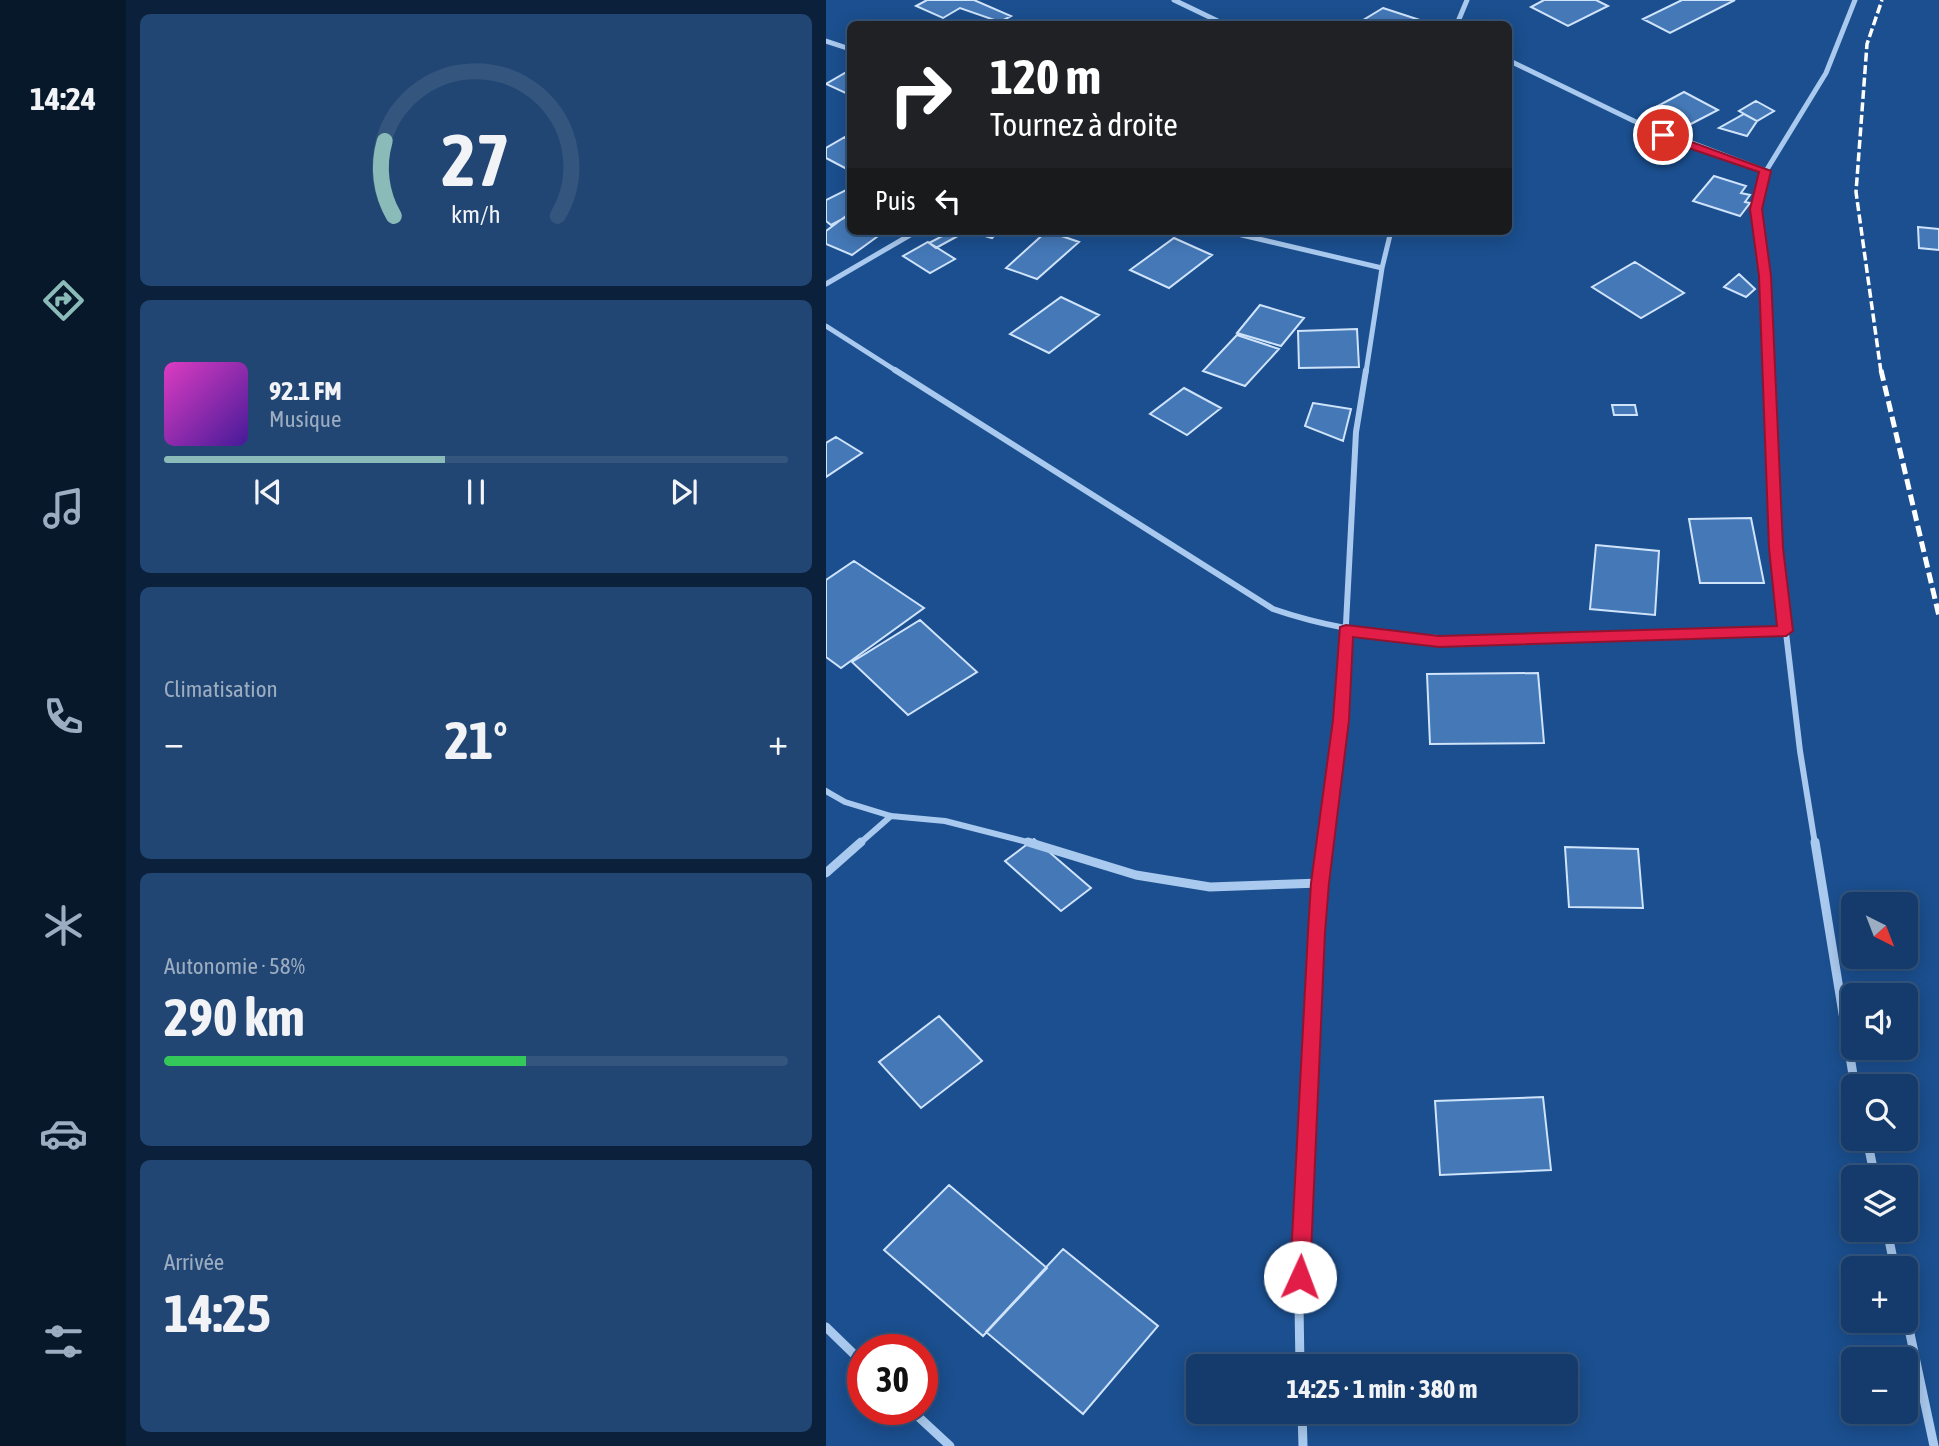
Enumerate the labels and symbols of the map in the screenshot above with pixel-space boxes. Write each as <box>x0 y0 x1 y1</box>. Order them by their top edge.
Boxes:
pin <box>1633 105 1693 165</box>
north arrow <box>1841 892 1918 970</box>
position arrow <box>1263 1240 1337 1314</box>
speed limit sign: 30 <box>847 1334 938 1425</box>

